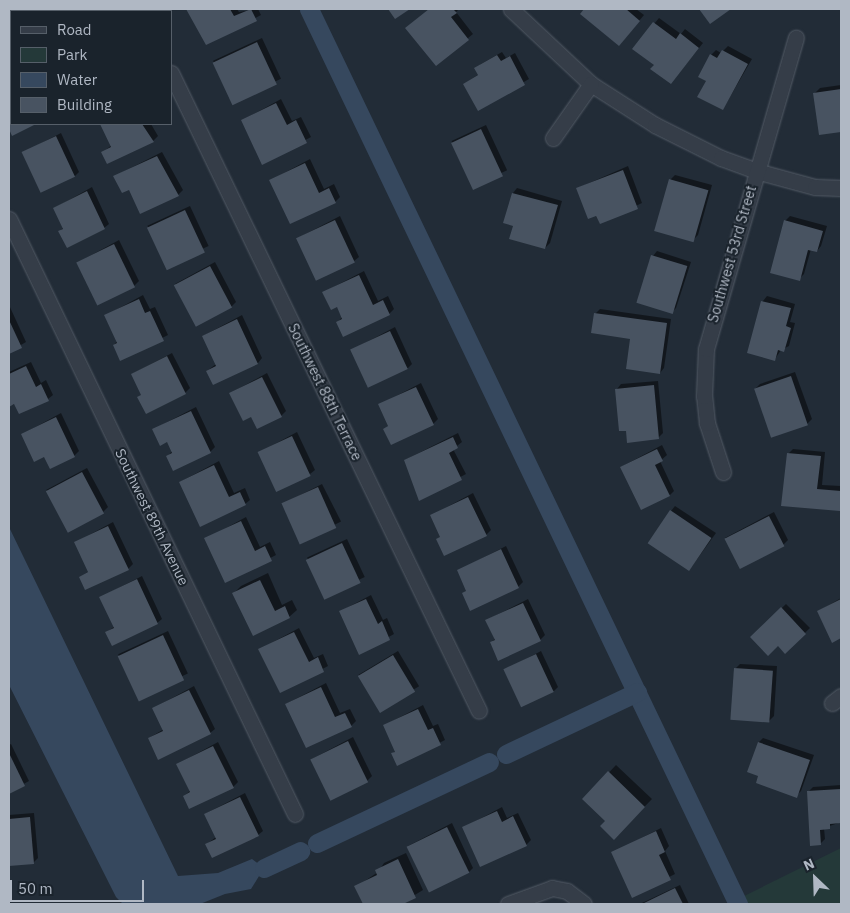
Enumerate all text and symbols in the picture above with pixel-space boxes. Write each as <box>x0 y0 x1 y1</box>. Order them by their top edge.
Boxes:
legend <box>10 10 172 125</box>
text: Road <box>57 20 92 39</box>
text: Park <box>57 45 87 64</box>
text: Water <box>57 70 97 89</box>
text: Building <box>57 95 112 114</box>
street label: Southwest 53rd Street <box>704 184 760 324</box>
street label: Southwest 88th Terrace <box>285 321 365 463</box>
street label: Southwest 89th Avenue <box>112 446 192 588</box>
north arrow <box>790 853 840 903</box>
text: N <box>801 854 817 875</box>
scale bar <box>12 870 146 902</box>
text: 50 m <box>18 879 53 898</box>

